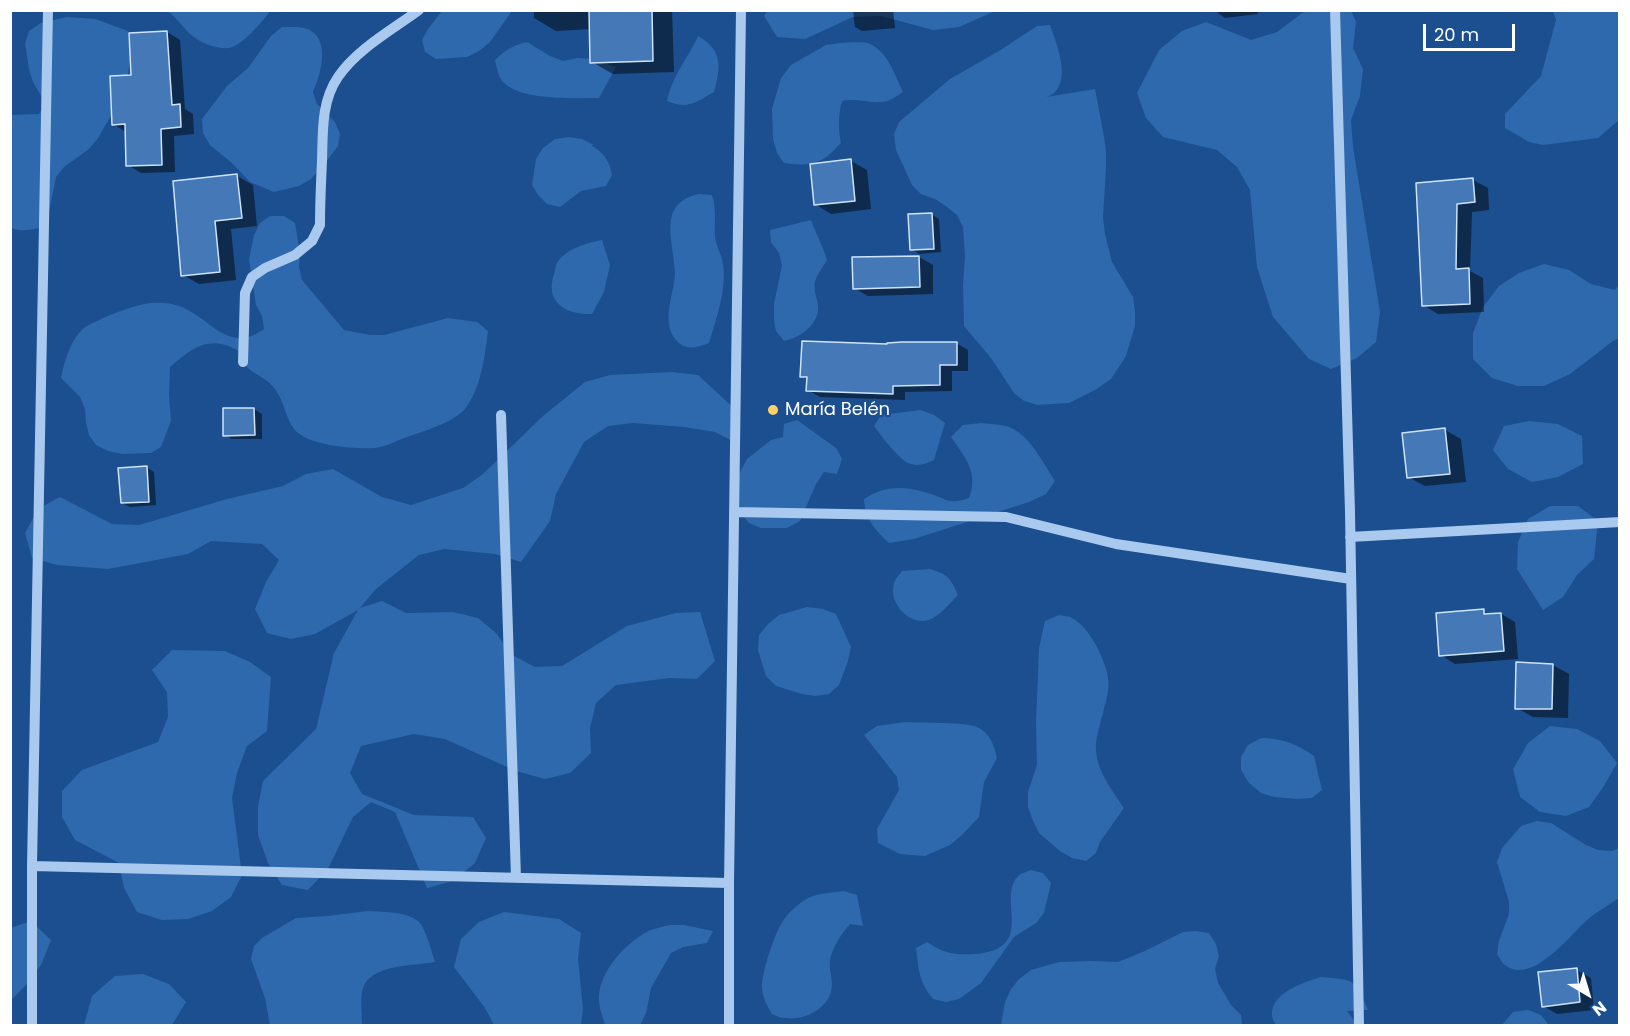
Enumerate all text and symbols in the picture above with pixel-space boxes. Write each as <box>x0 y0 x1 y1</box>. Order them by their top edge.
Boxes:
scale bar <box>1426 12 1518 50</box>
text: 20 m <box>1434 22 1479 47</box>
place label: María Belén <box>785 399 890 421</box>
marker: María Belén <box>766 403 780 417</box>
north arrow <box>1558 964 1618 1024</box>
text: N <box>1588 996 1611 1021</box>

